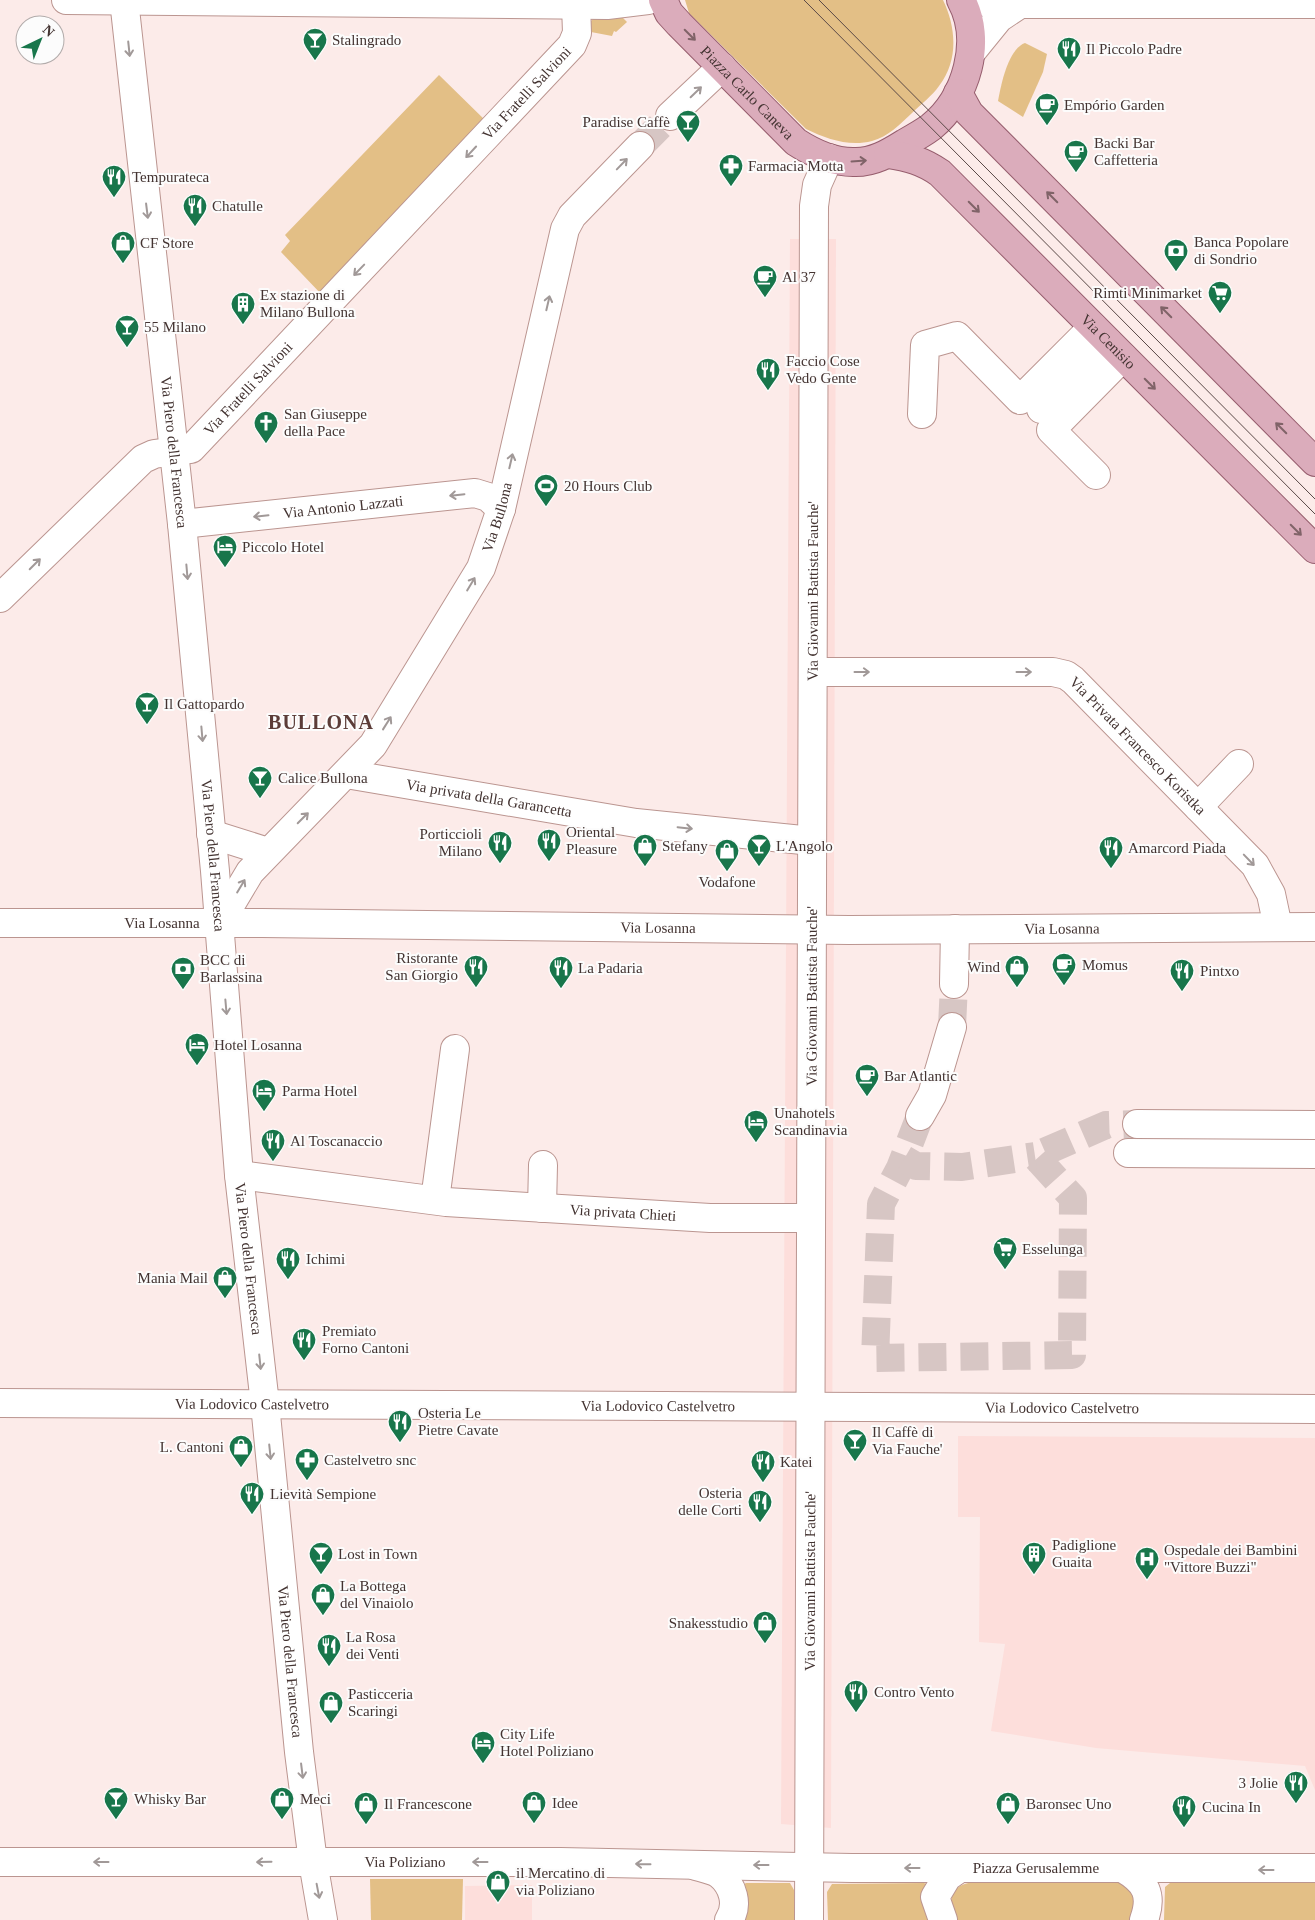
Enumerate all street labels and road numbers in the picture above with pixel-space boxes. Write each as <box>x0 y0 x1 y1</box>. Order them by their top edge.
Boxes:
street label: Via Fratelli Salvioni <box>479 43 574 143</box>
street label: Piazza Carlo Caneva <box>697 43 797 143</box>
street label: Via Cenisio <box>1078 311 1139 372</box>
street label: Via Fratelli Salvioni <box>200 339 296 438</box>
street label: Via Piero della Francesca <box>158 375 190 529</box>
street label: Via Bullona <box>479 481 515 554</box>
street label: Via Antonio Lazzati <box>282 493 404 521</box>
street label: Via Giovanni Battista Fauche' <box>805 501 821 681</box>
street label: Via Privata Francesco Koristka <box>1066 673 1209 818</box>
street label: Via privata della Garancetta <box>405 776 573 820</box>
street label: Via Piero della Francesca <box>198 778 228 932</box>
street label: Via Giovanni Battista Fauche' <box>803 906 820 1086</box>
street label: Via Losanna <box>124 915 200 931</box>
street label: Via Losanna <box>620 919 696 936</box>
street label: Via Losanna <box>1024 920 1100 937</box>
street label: Via Piero della Francesca <box>232 1182 265 1336</box>
street label: Via privata Chieti <box>569 1202 677 1224</box>
street label: Via Lodovico Castelvetro <box>175 1396 329 1413</box>
street label: Via Lodovico Castelvetro <box>581 1398 735 1414</box>
street label: Via Lodovico Castelvetro <box>985 1399 1139 1416</box>
street label: Via Giovanni Battista Fauche' <box>802 1491 818 1671</box>
street label: Via Piero della Francesca <box>275 1585 306 1739</box>
street label: Via Poliziano <box>364 1854 446 1870</box>
street label: Piazza Gerusalemme <box>973 1860 1099 1876</box>

